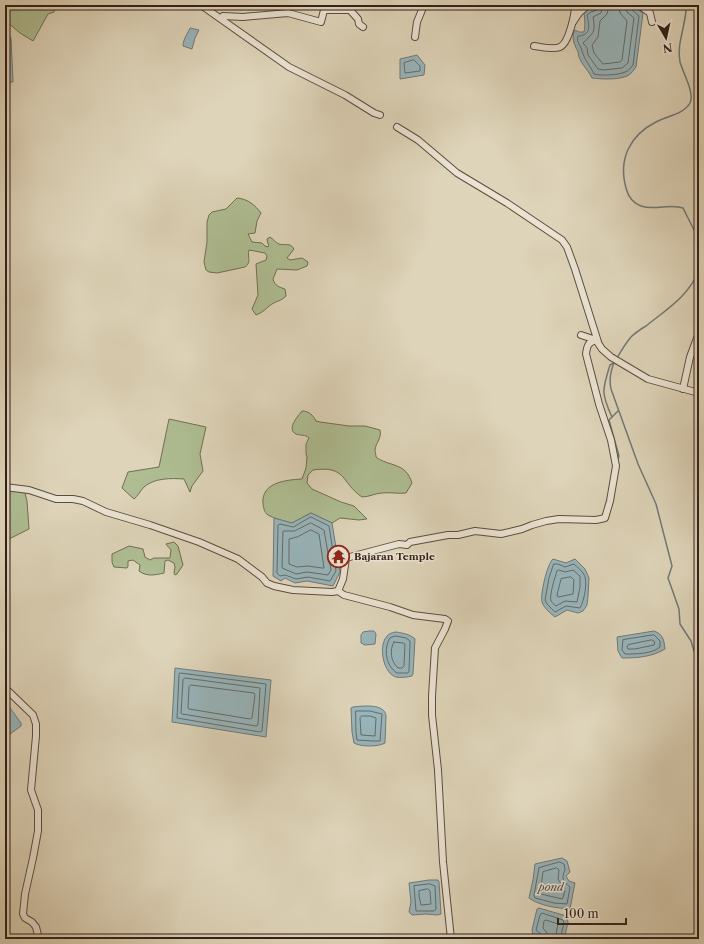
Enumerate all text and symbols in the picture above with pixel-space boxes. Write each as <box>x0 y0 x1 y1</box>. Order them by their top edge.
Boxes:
north arrow <box>646 18 686 58</box>
text: N <box>661 40 673 56</box>
temple icon: Bajaran Temple <box>326 543 352 569</box>
place label: Bajaran Temple <box>354 550 435 563</box>
water label: pond <box>535 880 565 894</box>
scale bar <box>558 900 626 926</box>
text: 100 m <box>564 906 599 921</box>

